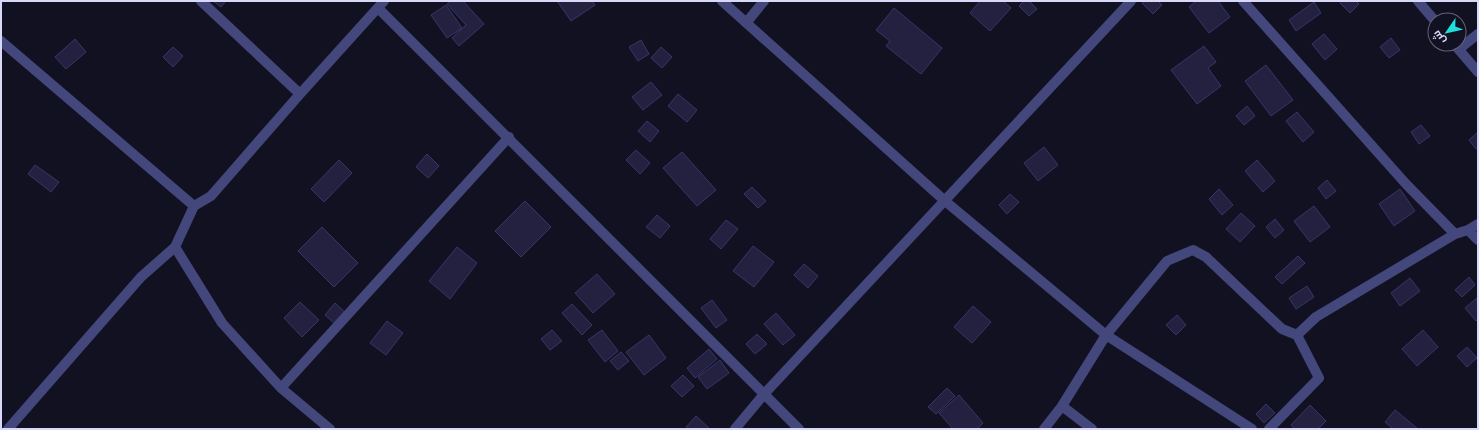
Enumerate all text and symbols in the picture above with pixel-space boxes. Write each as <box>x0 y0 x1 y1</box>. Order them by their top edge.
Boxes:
north arrow <box>1427 12 1467 52</box>
text: ش <box>1430 28 1448 47</box>

